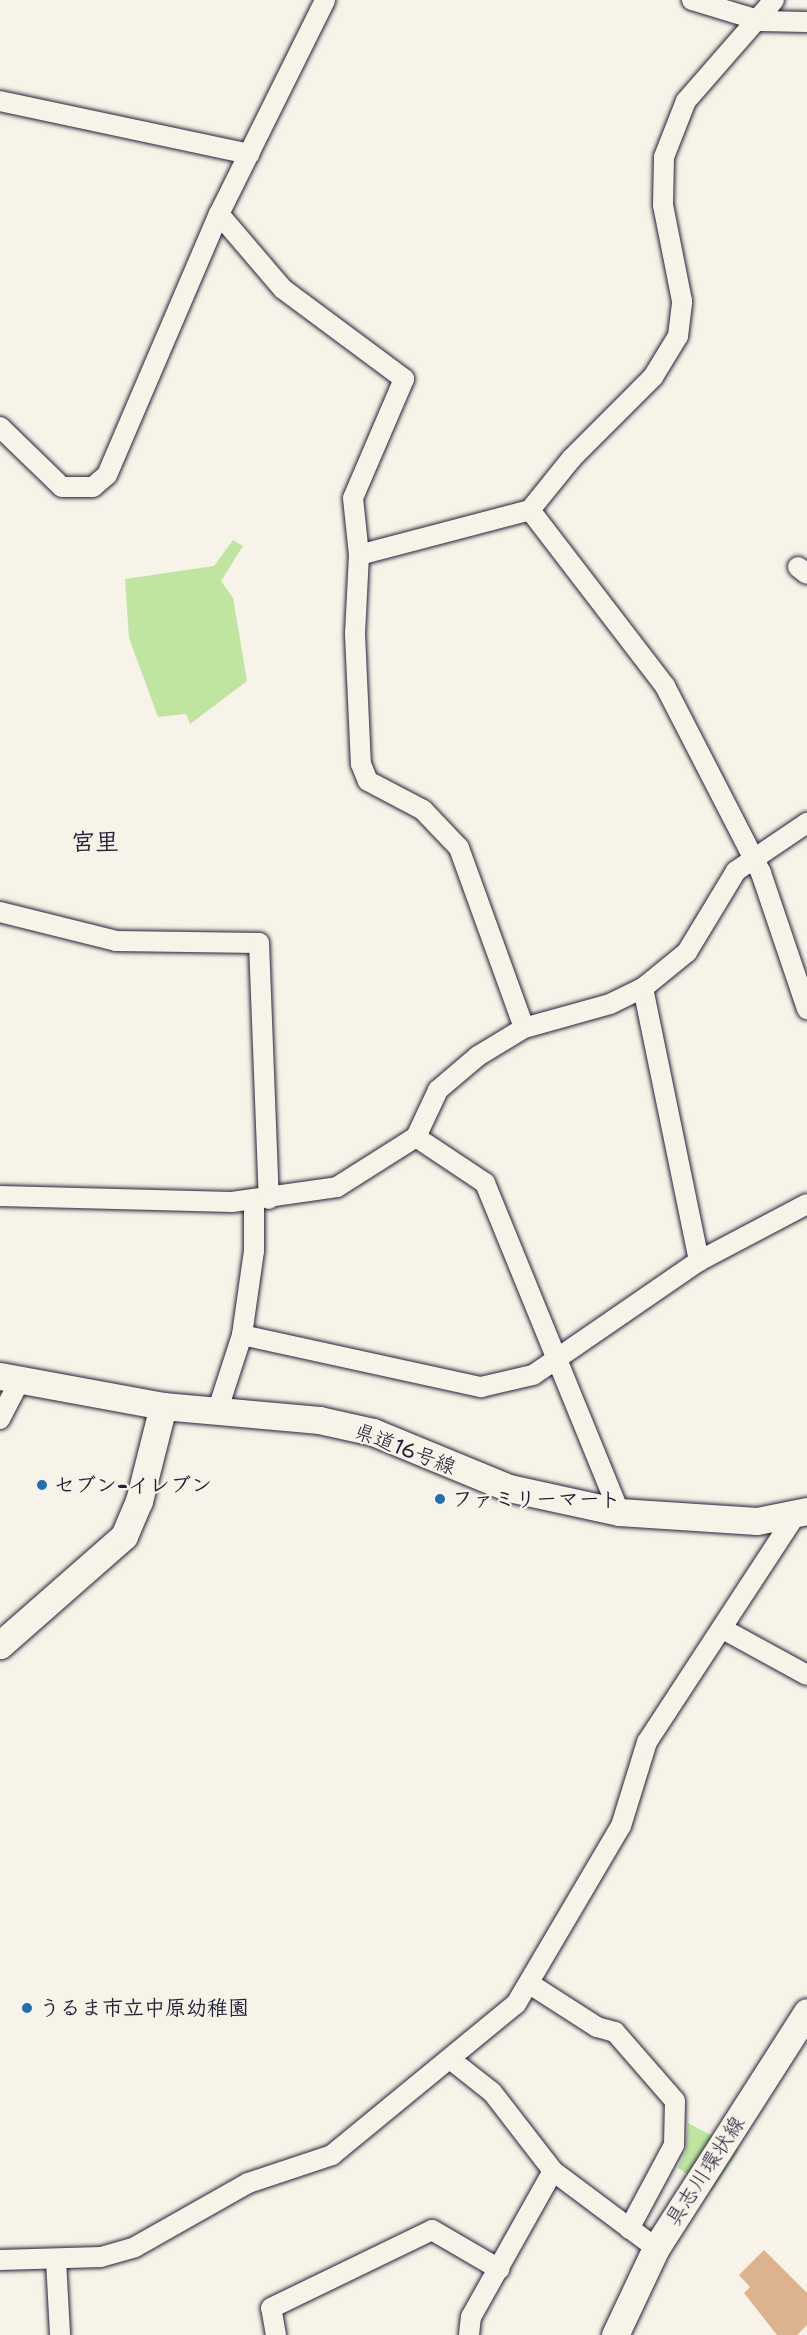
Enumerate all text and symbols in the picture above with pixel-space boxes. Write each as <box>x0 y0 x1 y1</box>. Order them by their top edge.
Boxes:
district label: 宮里 <box>71 829 119 857</box>
street label: 県道16号線 <box>351 1418 459 1480</box>
place label: セブン-イレブン <box>54 1472 212 1498</box>
marker: セブン-イレブン <box>35 1478 49 1492</box>
place label: ファミリーマート <box>452 1486 620 1512</box>
marker: ファミリーマート <box>433 1492 447 1506</box>
place label: うるま市立中原幼稚園 <box>39 1995 249 2021</box>
marker: うるま市立中原幼稚園 <box>20 2001 34 2015</box>
street label: 具志川環状線 <box>660 2111 750 2231</box>

